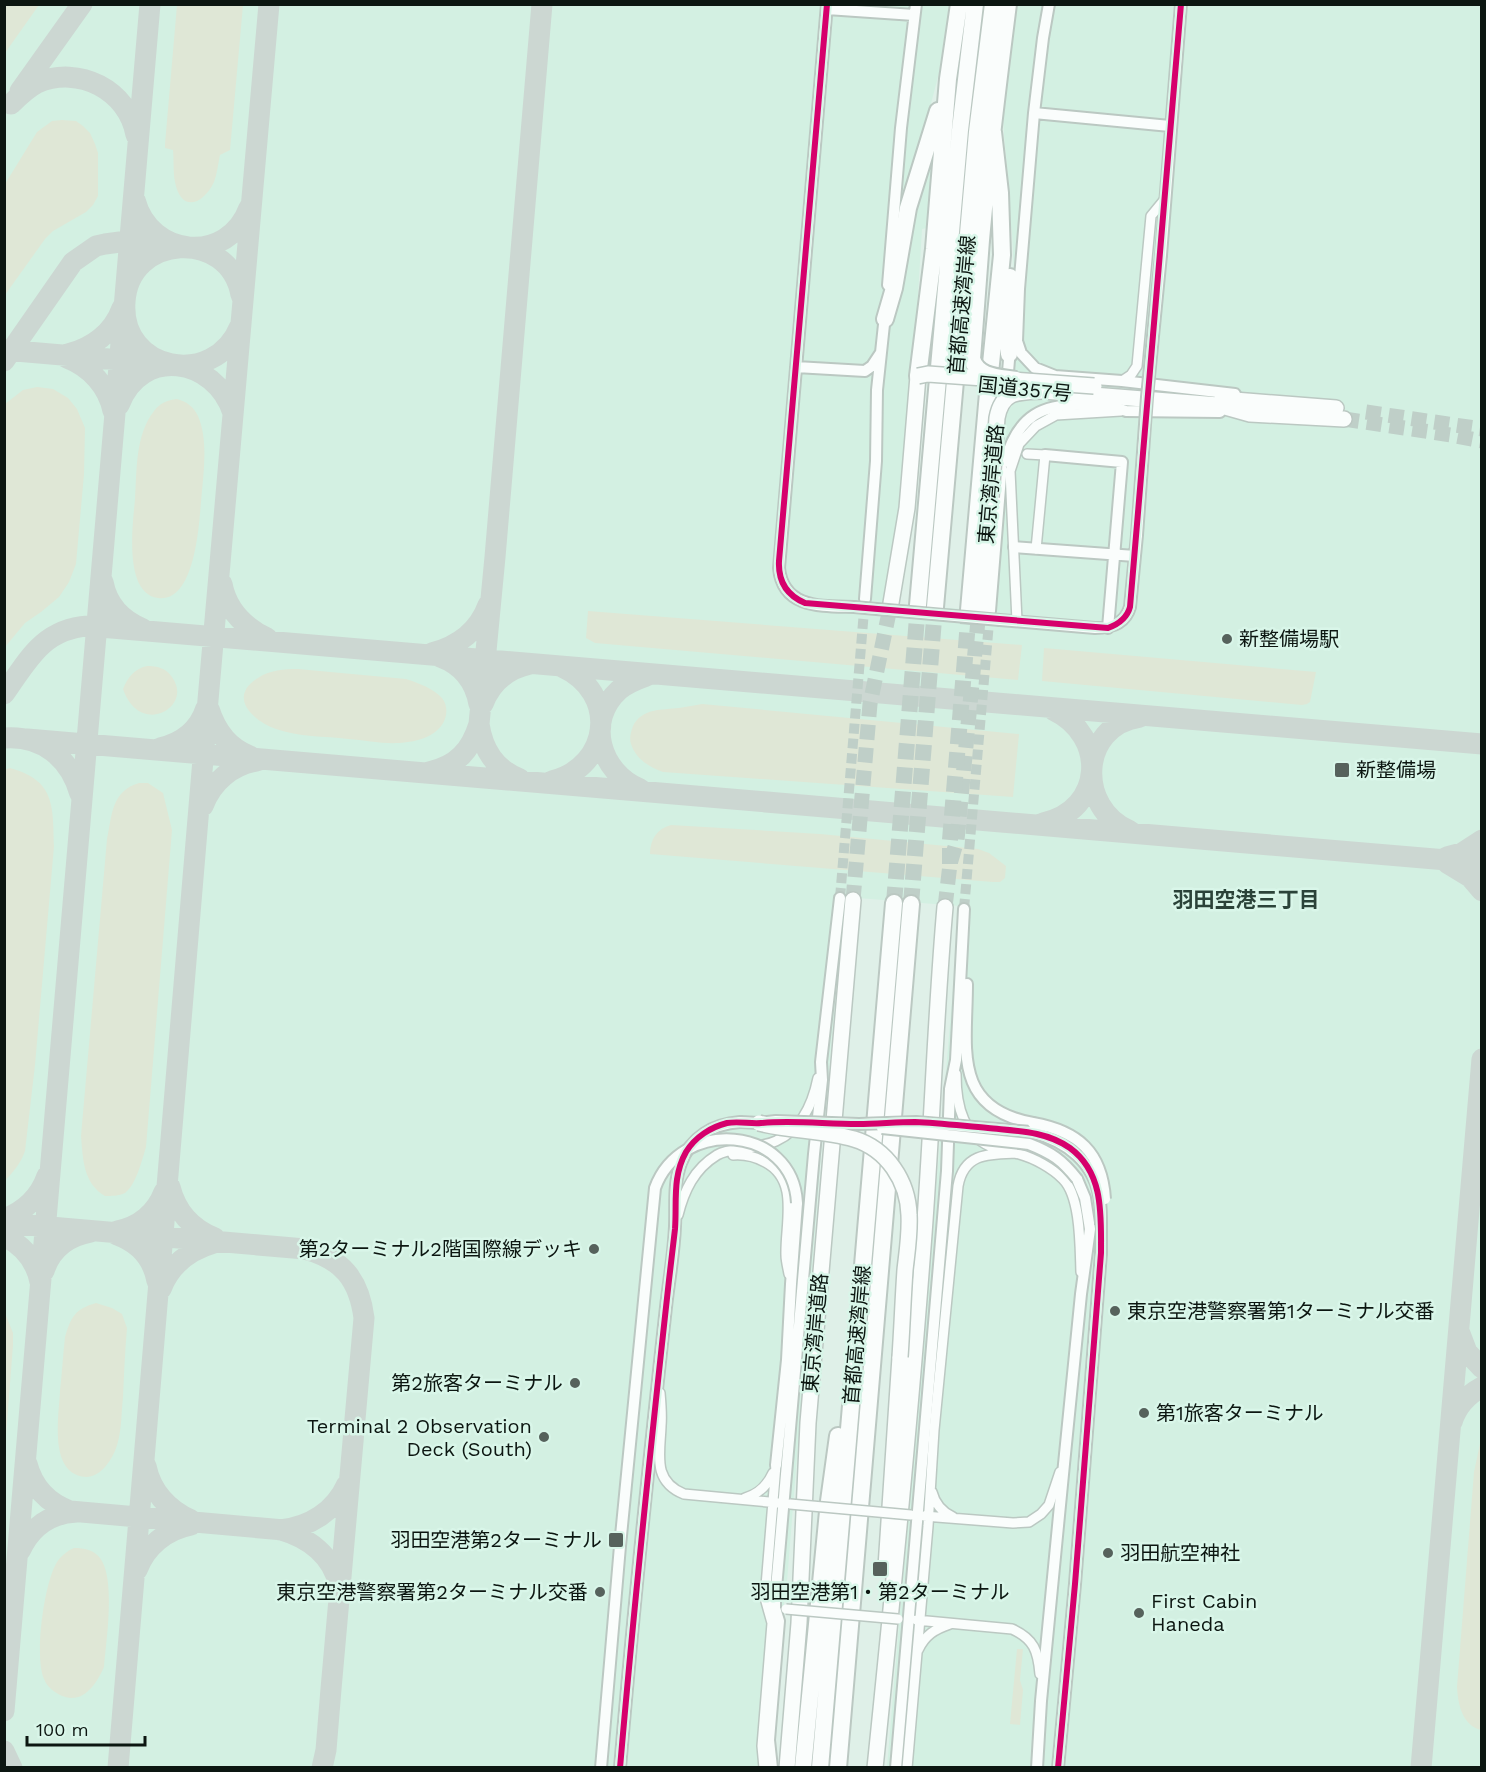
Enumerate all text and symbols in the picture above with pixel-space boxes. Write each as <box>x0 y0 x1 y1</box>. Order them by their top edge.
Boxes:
street label: 首都高速湾岸線 <box>944 234 980 376</box>
street label: 国道357号 <box>977 372 1073 406</box>
street label: 東京湾岸道路 <box>974 423 1008 545</box>
place label: 新整備場駅 <box>1239 627 1339 651</box>
marker: 新整備場駅 <box>1220 632 1234 646</box>
place label: 新整備場 <box>1356 758 1436 782</box>
marker: 新整備場 <box>1333 761 1351 779</box>
district label: 羽田空港三丁目 <box>1173 887 1320 912</box>
place label: 第2ターミナル2階国際線デッキ <box>299 1237 582 1261</box>
marker: 第2ターミナル2階国際線デッキ <box>587 1242 601 1256</box>
street label: 首都高速湾岸線 <box>839 1264 875 1406</box>
street label: 東京湾岸道路 <box>798 1272 832 1394</box>
place label: 東京空港警察署第1ターミナル交番 <box>1127 1299 1435 1323</box>
marker: 東京空港警察署第1ターミナル交番 <box>1108 1304 1122 1318</box>
place label: 第2旅客ターミナル <box>391 1371 563 1395</box>
marker: 第2旅客ターミナル <box>568 1376 582 1390</box>
place label: 第1旅客ターミナル <box>1156 1401 1324 1425</box>
marker: 第1旅客ターミナル <box>1137 1406 1151 1420</box>
place label: Terminal 2 Observation Deck (South) <box>307 1414 532 1461</box>
marker: Terminal 2 Observation Deck (South) <box>537 1430 551 1444</box>
place label: 羽田空港第2ターミナル <box>390 1528 602 1552</box>
marker: 羽田空港第2ターミナル <box>607 1531 625 1549</box>
place label: 羽田航空神社 <box>1120 1541 1240 1565</box>
marker: 羽田航空神社 <box>1101 1546 1115 1560</box>
marker: 羽田空港第1・第2ターミナル <box>871 1560 889 1578</box>
place label: 東京空港警察署第2ターミナル交番 <box>276 1580 588 1604</box>
place label: 羽田空港第1・第2ターミナル <box>750 1580 1010 1604</box>
marker: 東京空港警察署第2ターミナル交番 <box>593 1585 607 1599</box>
place label: First Cabin Haneda <box>1151 1589 1257 1636</box>
marker: First Cabin Haneda <box>1132 1606 1146 1620</box>
scale bar <box>27 1709 146 1747</box>
text: 100 m <box>36 1719 89 1740</box>

